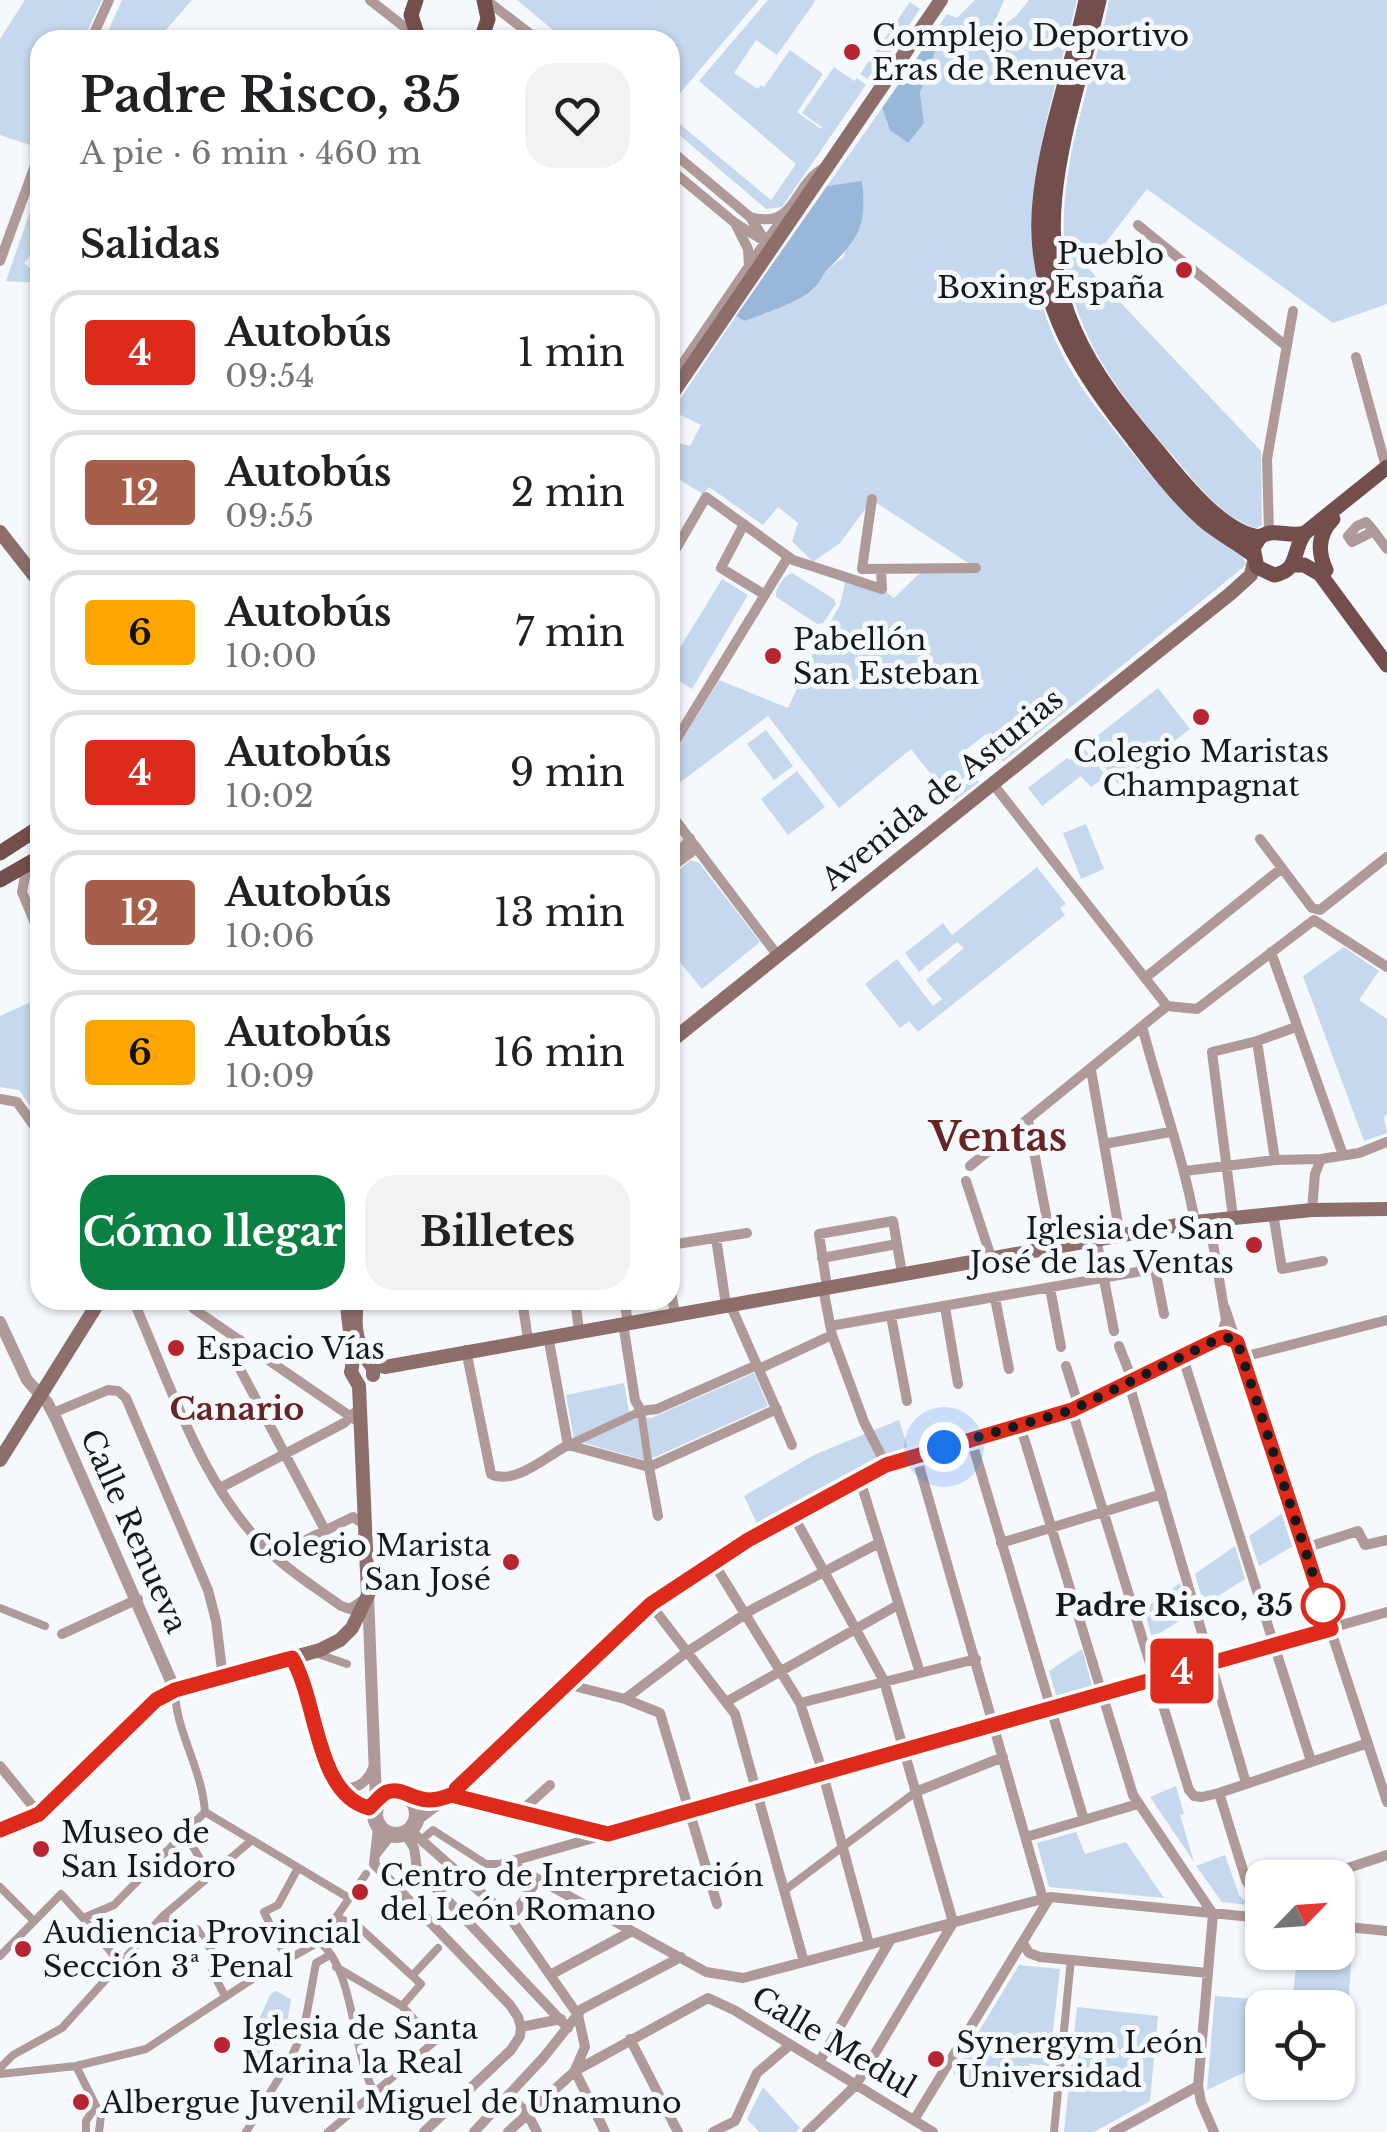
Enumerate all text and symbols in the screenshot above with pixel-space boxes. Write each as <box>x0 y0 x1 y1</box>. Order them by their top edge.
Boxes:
place label: Complejo Deportivo Eras de Renueva <box>872 17 1189 88</box>
marker: Complejo Deportivo Eras de Renueva <box>841 41 863 63</box>
button: heart <box>525 63 630 168</box>
text: Padre Risco, 35 <box>80 65 461 125</box>
text: A pie · 6 min · 460 m <box>80 133 421 173</box>
text: Salidas <box>80 221 220 268</box>
place label: Pueblo Boxing España <box>937 235 1164 306</box>
marker: Pueblo Boxing España <box>1173 259 1195 281</box>
text: Autobús <box>225 309 392 356</box>
text: 1 min <box>517 329 625 376</box>
text: 4 <box>128 331 152 374</box>
text: 09:54 <box>225 356 314 396</box>
text: Autobús <box>225 449 392 496</box>
text: 2 min <box>511 469 625 516</box>
text: 12 <box>121 471 159 514</box>
text: 09:55 <box>225 496 314 536</box>
text: Autobús <box>225 589 392 636</box>
text: 7 min <box>515 609 625 656</box>
text: 6 <box>128 611 152 654</box>
place label: Pabellón San Esteban <box>793 621 979 692</box>
text: 10:00 <box>225 636 317 676</box>
marker: Pabellón San Esteban <box>762 645 784 667</box>
street label: Avenida de Asturias <box>813 680 1070 898</box>
marker: Colegio Maristas Champagnat <box>1190 706 1212 728</box>
text: Autobús <box>225 729 392 776</box>
place label: Colegio Maristas Champagnat <box>1073 733 1329 804</box>
text: 9 min <box>510 749 625 796</box>
text: 4 <box>128 751 152 794</box>
text: 10:02 <box>225 776 314 816</box>
text: Autobús <box>225 869 392 916</box>
text: 13 min <box>494 889 625 936</box>
text: 12 <box>121 891 159 934</box>
text: 10:06 <box>225 916 315 956</box>
text: Autobús <box>225 1009 392 1056</box>
text: 16 min <box>493 1029 625 1076</box>
text: 6 <box>128 1031 152 1074</box>
text: 10:09 <box>225 1056 315 1096</box>
district label: Ventas <box>927 1112 1067 1162</box>
button: Cómo llegar <box>80 1175 345 1290</box>
button: Billetes <box>365 1175 630 1290</box>
place label: Iglesia de San José de las Ventas <box>966 1210 1234 1281</box>
marker: Iglesia de San José de las Ventas <box>1243 1234 1265 1256</box>
place label: Espacio Vías <box>196 1330 385 1367</box>
marker: Espacio Vías <box>165 1337 187 1359</box>
district label: Canario <box>170 1389 304 1429</box>
your location <box>919 1422 969 1472</box>
street label: Calle Renueva <box>73 1424 196 1639</box>
place label: Colegio Marista San José <box>249 1527 491 1598</box>
marker: Colegio Marista San José <box>500 1551 522 1573</box>
marker: Padre Risco, 35 <box>1302 1584 1344 1626</box>
place label: Padre Risco, 35 <box>1055 1587 1293 1624</box>
line badge: 4 <box>1150 1638 1214 1704</box>
text: 4 <box>1170 1650 1194 1693</box>
place label: Museo de San Isidoro <box>61 1814 236 1885</box>
marker: Museo de San Isidoro <box>30 1838 52 1860</box>
place label: Centro de Interpretación del León Romano <box>380 1857 764 1928</box>
north arrow <box>1245 1860 1355 1970</box>
map controls <box>1245 1860 1355 2100</box>
marker: Centro de Interpretación del León Romano <box>349 1881 371 1903</box>
place label: Audiencia Provincial Sección 3ª Penal <box>42 1914 361 1985</box>
marker: Audiencia Provincial Sección 3ª Penal <box>12 1938 34 1960</box>
street label: Calle Medul <box>745 1978 923 2106</box>
button: locate <box>1245 1990 1355 2100</box>
place label: Iglesia de Santa Marina la Real <box>242 2010 479 2081</box>
place label: Synergym León Universidad <box>956 2024 1203 2095</box>
marker: Iglesia de Santa Marina la Real <box>211 2034 233 2056</box>
marker: Synergym León Universidad <box>925 2048 947 2070</box>
place label: Albergue Juvenil Miguel de Unamuno <box>100 2084 682 2121</box>
marker: Albergue Juvenil Miguel de Unamuno <box>70 2091 92 2113</box>

